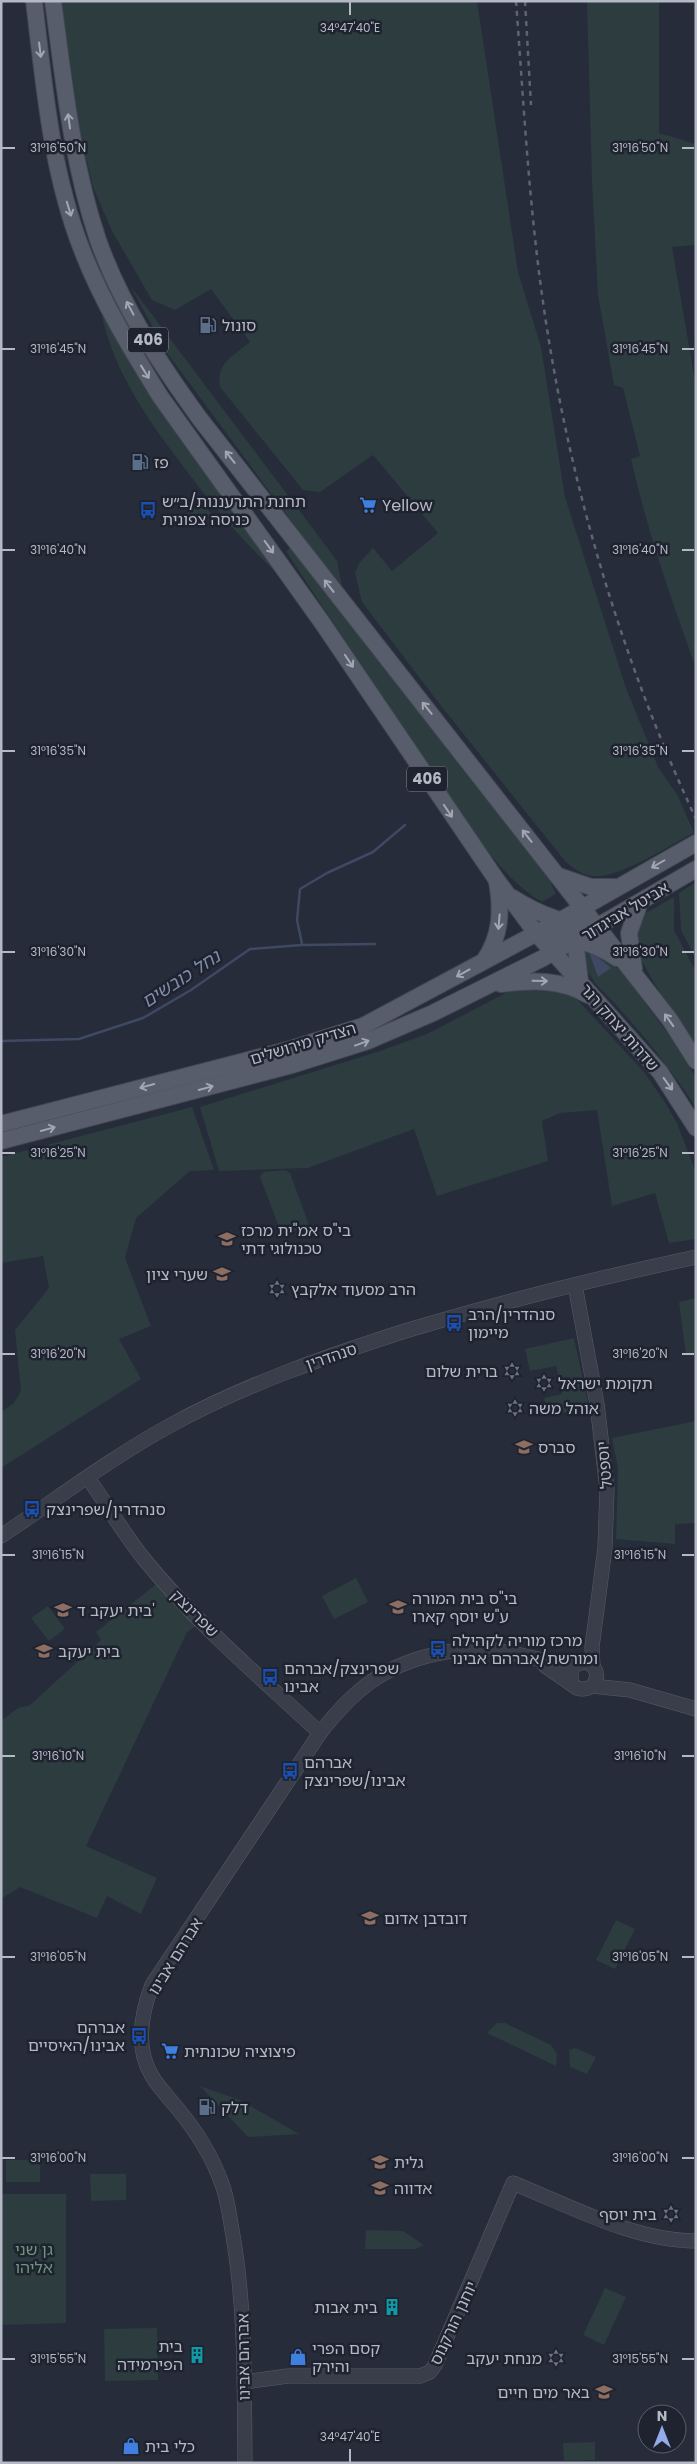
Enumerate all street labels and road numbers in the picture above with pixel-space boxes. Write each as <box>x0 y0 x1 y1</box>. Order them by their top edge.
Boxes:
road number: 406 <box>128 328 168 352</box>
road number: 406 <box>407 766 447 792</box>
street label: אביטל אביגדור <box>577 876 673 947</box>
street label: שדרות יצחק רגר <box>575 978 664 1076</box>
street label: הצדיק מירושלים <box>247 1016 359 1071</box>
street label: סנהדרין <box>302 1337 360 1376</box>
street label: יוספטל <box>591 1440 618 1490</box>
street label: שפרינצק <box>166 1584 224 1642</box>
street label: אברהם אבינו <box>143 1913 208 1999</box>
street label: יוחנן הורקנוס <box>424 2278 483 2369</box>
street label: אברהם אבינו <box>231 2313 256 2401</box>

